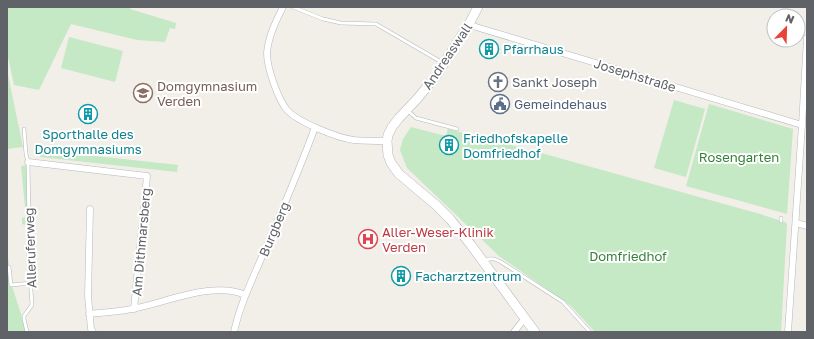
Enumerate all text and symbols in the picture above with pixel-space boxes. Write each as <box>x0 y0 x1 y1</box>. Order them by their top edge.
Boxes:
north arrow <box>766 8 806 48</box>
text: N <box>784 11 796 26</box>
street label: Andreaswall <box>419 19 475 93</box>
building icon: Pfarrhaus <box>478 38 500 60</box>
place label: Pfarrhaus <box>503 41 564 57</box>
street label: Josephstraße <box>592 55 678 95</box>
church icon: Sankt Joseph <box>487 71 509 93</box>
place label: Sankt Joseph <box>512 74 597 90</box>
place label: Domgymnasium Verden <box>157 78 257 109</box>
school or university icon: Domgymnasium Verden <box>132 82 154 104</box>
public building icon: Gemeindehaus <box>489 93 511 115</box>
place label: Gemeindehaus <box>514 96 607 112</box>
building icon: Sporthalle des Domgymnasiums <box>77 103 99 125</box>
place label: Sporthalle des Domgymnasiums <box>34 126 142 157</box>
place label: Friedhofskapelle Domfriedhof <box>463 130 568 161</box>
building icon: Friedhofskapelle Domfriedhof <box>438 134 460 156</box>
park label: Rosengarten <box>699 149 779 165</box>
street label: Am Dithmarsberg <box>128 187 154 297</box>
street label: Burgberg <box>255 199 293 259</box>
street label: Alleruferweg <box>21 207 39 289</box>
place label: Aller-Weser-Klinik Verden <box>382 224 495 255</box>
hospital icon: Aller-Weser-Klinik Verden <box>357 228 379 250</box>
park label: Domfriedhof <box>589 248 667 264</box>
building icon: Facharztzentrum <box>390 265 412 287</box>
place label: Facharztzentrum <box>415 268 521 284</box>

